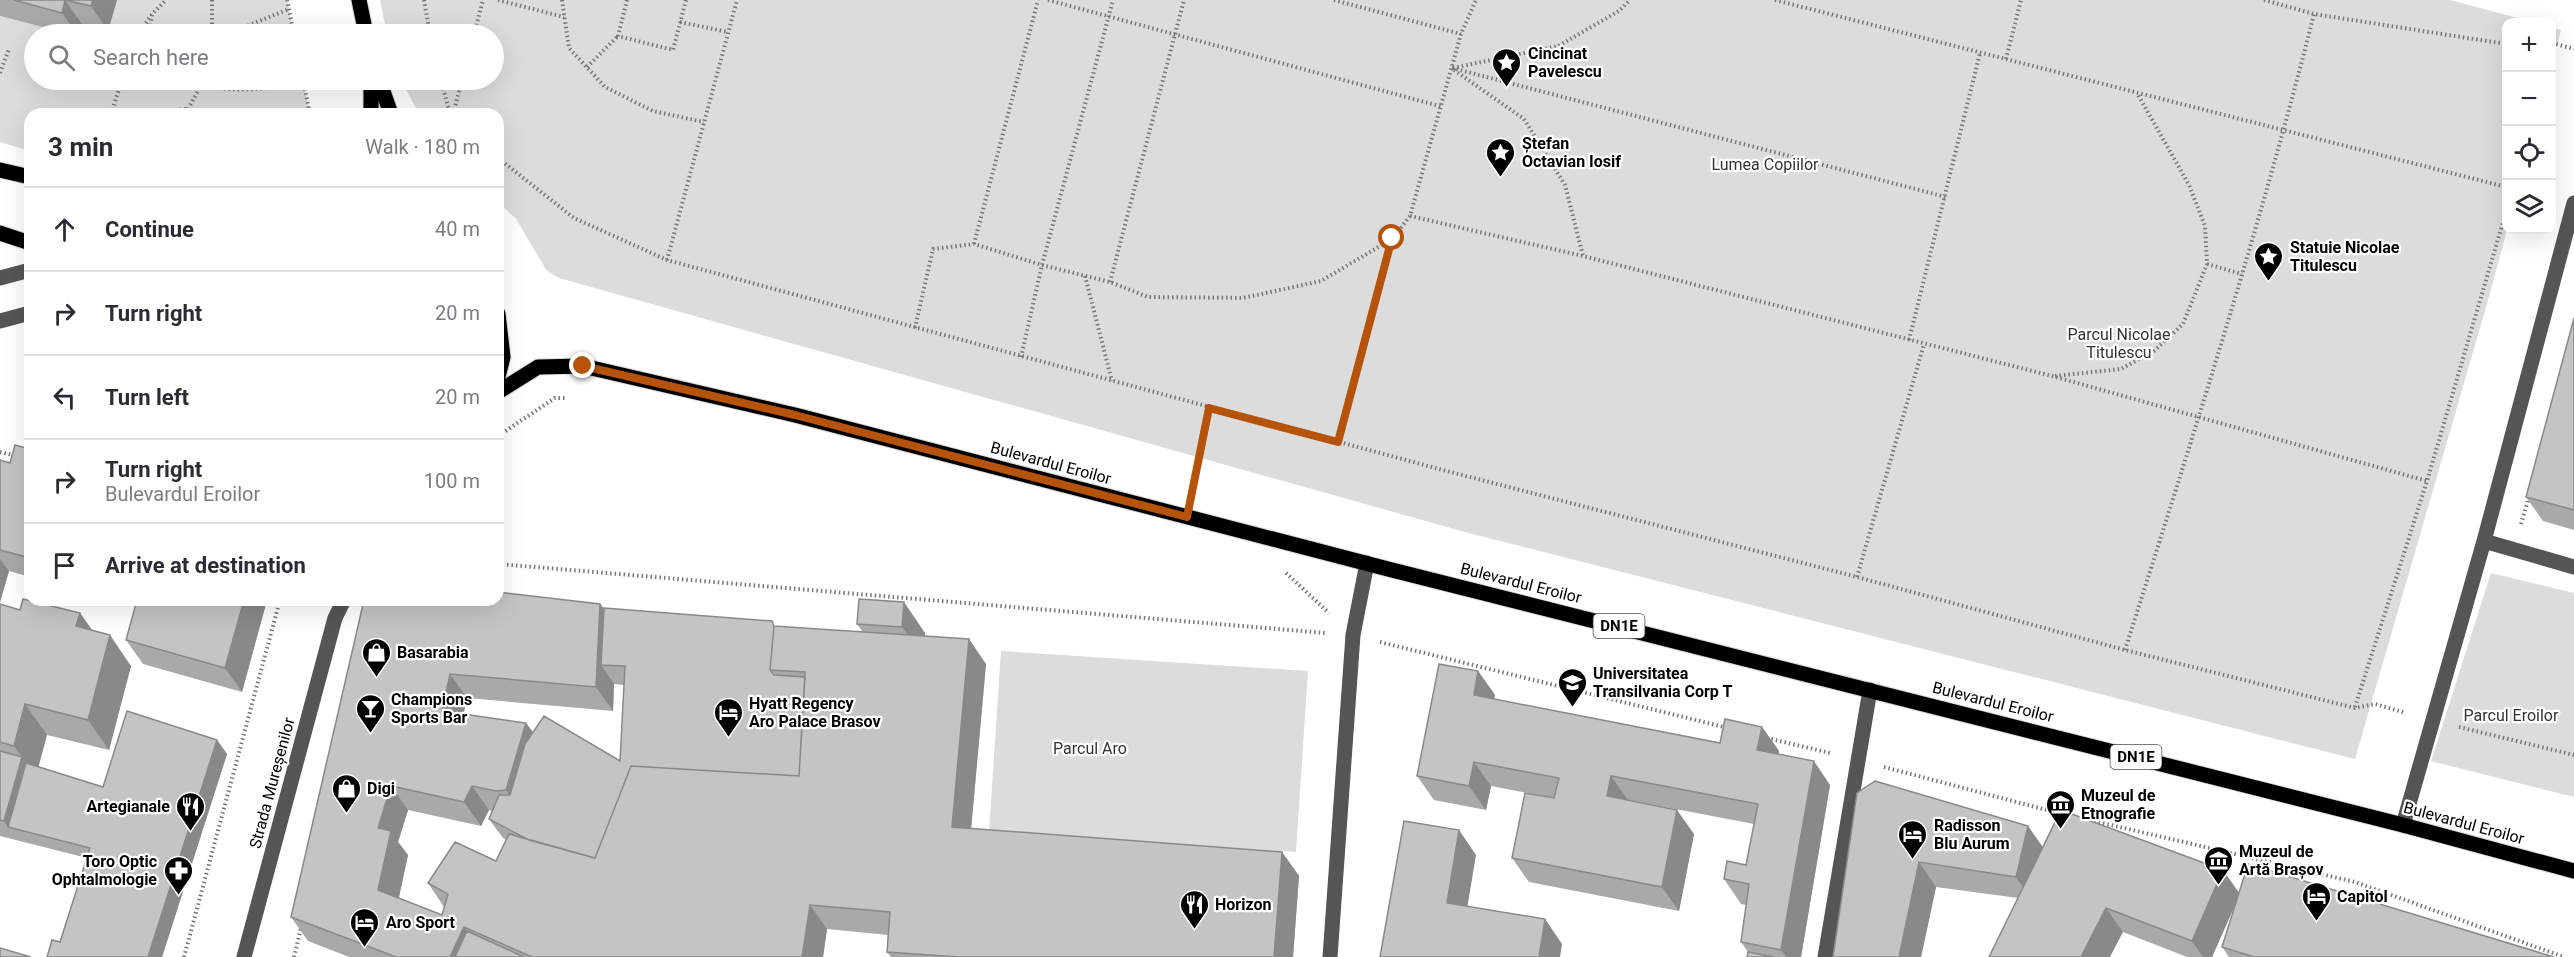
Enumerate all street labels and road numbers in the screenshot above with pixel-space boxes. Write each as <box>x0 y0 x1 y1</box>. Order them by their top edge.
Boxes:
street label: Bulevardul Eroilor <box>989 438 1114 488</box>
street label: Bulevardul Eroilor <box>1458 559 1584 607</box>
road number: DN1E <box>1594 614 1644 638</box>
street label: Bulevardul Eroilor <box>1930 678 2056 726</box>
street label: Strada Mureșenilor <box>245 715 300 851</box>
road number: DN1E <box>2110 745 2162 769</box>
street label: Bulevardul Eroilor <box>2402 798 2527 848</box>

